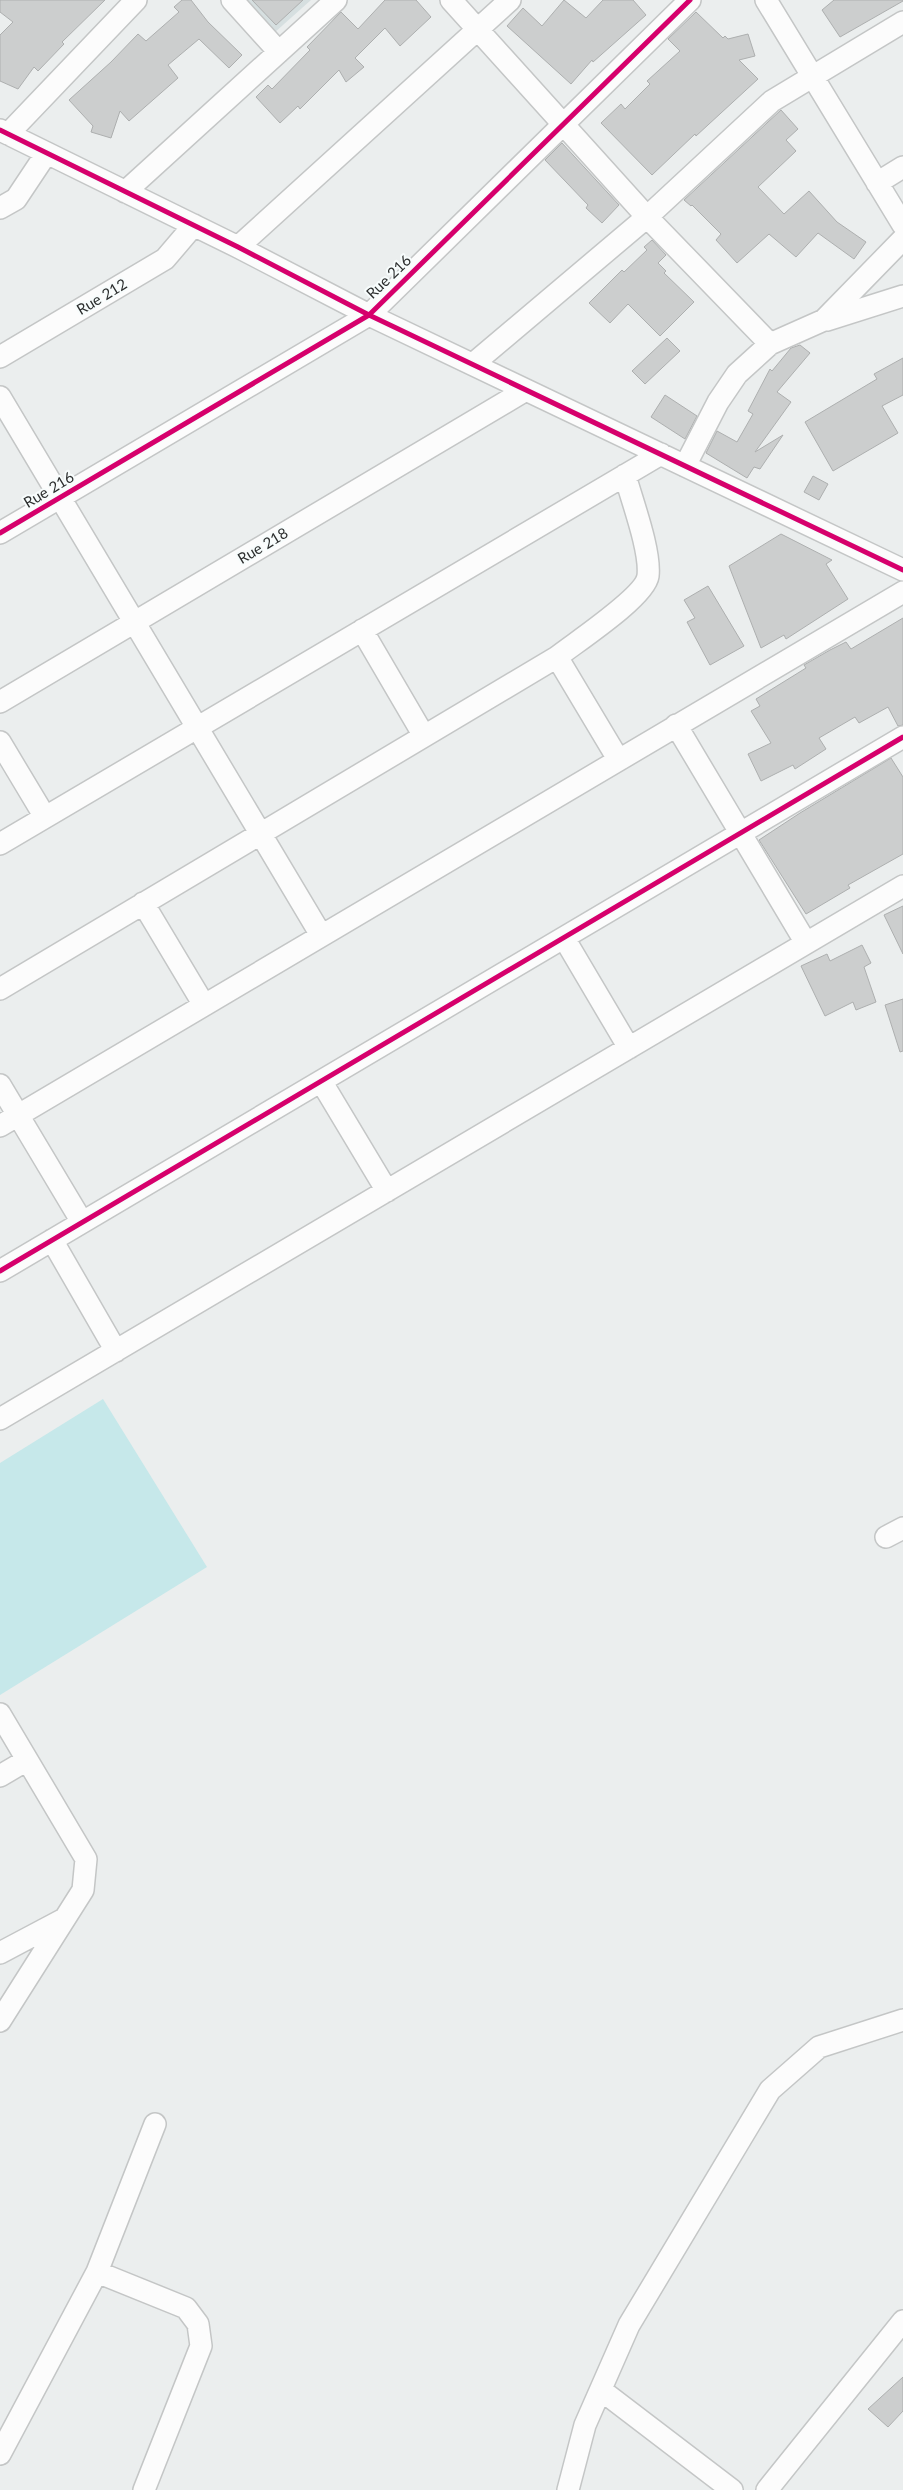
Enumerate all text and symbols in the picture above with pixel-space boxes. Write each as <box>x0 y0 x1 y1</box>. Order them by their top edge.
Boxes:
street label: Rue 216 <box>362 250 415 302</box>
street label: Rue 212 <box>73 274 130 318</box>
street label: Rue 216 <box>20 467 77 511</box>
street label: Rue 218 <box>234 523 291 567</box>

